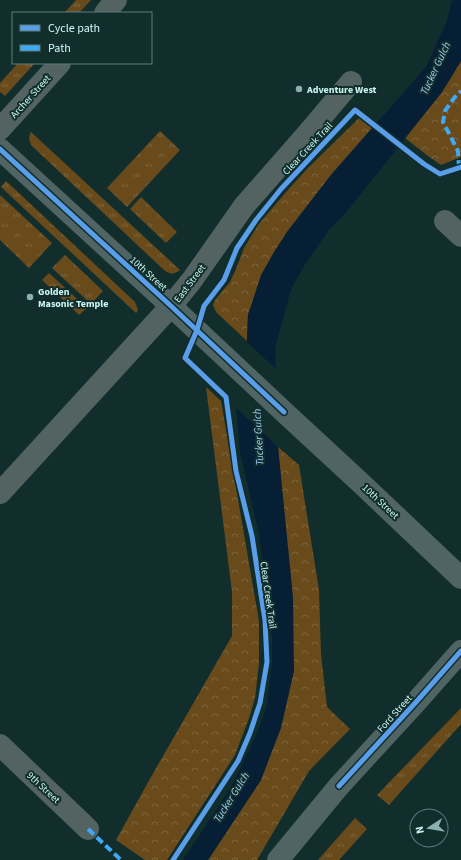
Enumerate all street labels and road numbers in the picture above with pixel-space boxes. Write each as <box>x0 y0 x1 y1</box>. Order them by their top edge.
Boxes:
street label: Archer Street <box>7 71 55 122</box>
street label: Clear Creek Trail <box>280 119 336 178</box>
street label: 10th Street <box>127 253 170 295</box>
street label: East Street <box>171 261 209 306</box>
street label: 10th Street <box>359 481 402 523</box>
street label: Clear Creek Trail <box>256 561 280 630</box>
street label: Ford Street <box>374 691 416 736</box>
street label: 9th Street <box>24 769 63 807</box>

